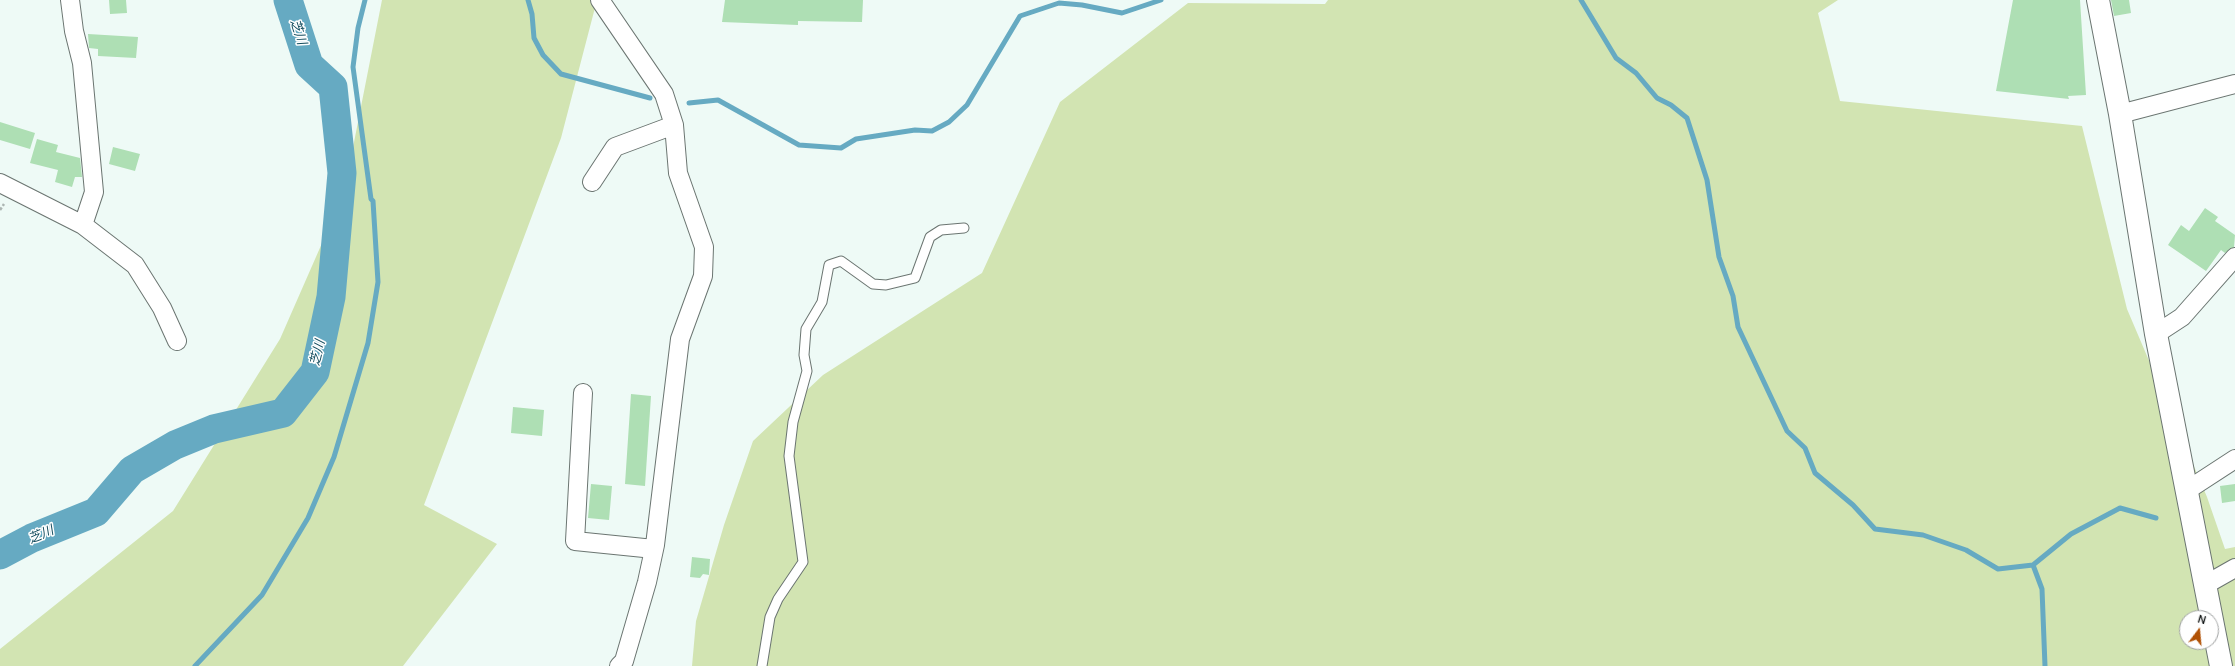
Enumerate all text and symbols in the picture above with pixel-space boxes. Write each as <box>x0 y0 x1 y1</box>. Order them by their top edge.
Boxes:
water label: 芝川 <box>287 17 309 47</box>
water label: 芝川 <box>307 339 329 367</box>
water label: 芝川 <box>26 523 56 547</box>
north arrow <box>2179 610 2219 650</box>
text: N <box>2196 611 2208 627</box>

